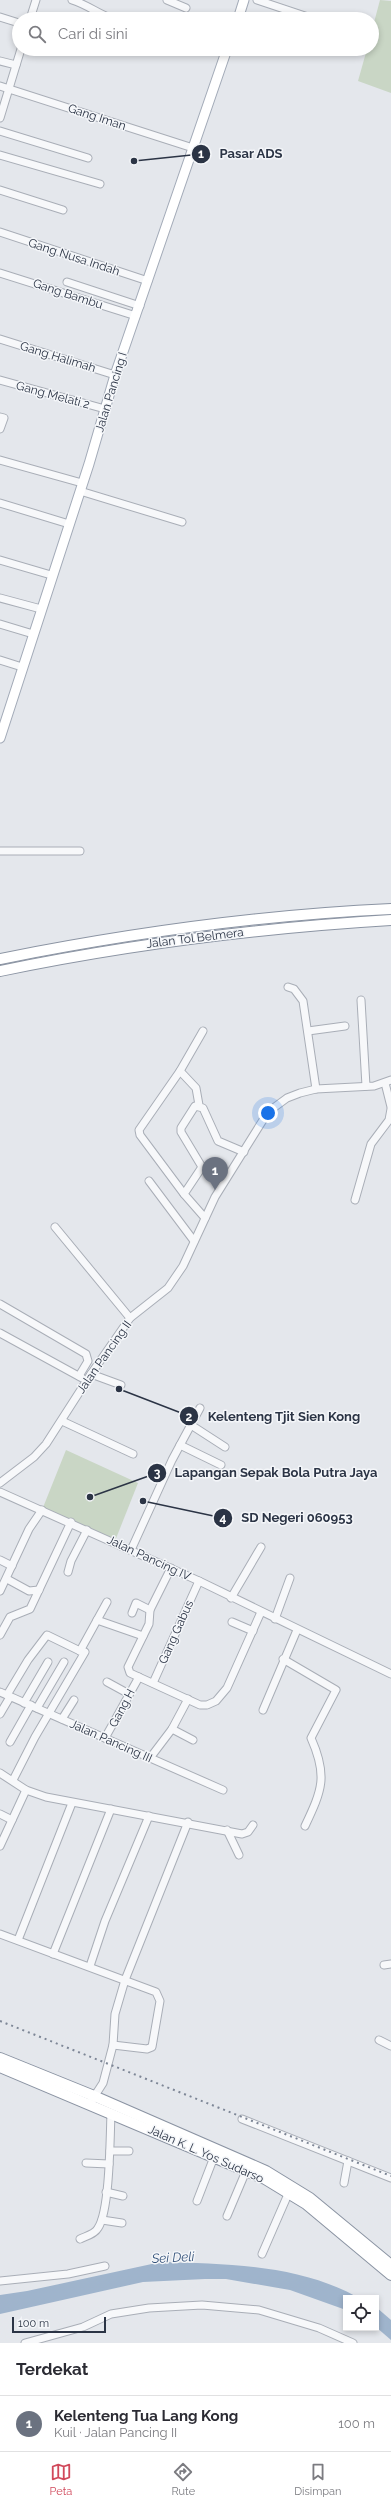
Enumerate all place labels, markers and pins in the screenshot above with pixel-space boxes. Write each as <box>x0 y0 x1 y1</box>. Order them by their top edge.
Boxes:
callout: Pasar ADS <box>191 141 290 166</box>
pin: 1 <box>202 1157 228 1190</box>
callout: Kelenteng Tjit Sien Kong <box>179 1404 368 1429</box>
callout: Lapangan Sepak Bola Putra Jaya <box>147 1460 386 1485</box>
callout: SD Negeri 060953 <box>213 1505 360 1530</box>

